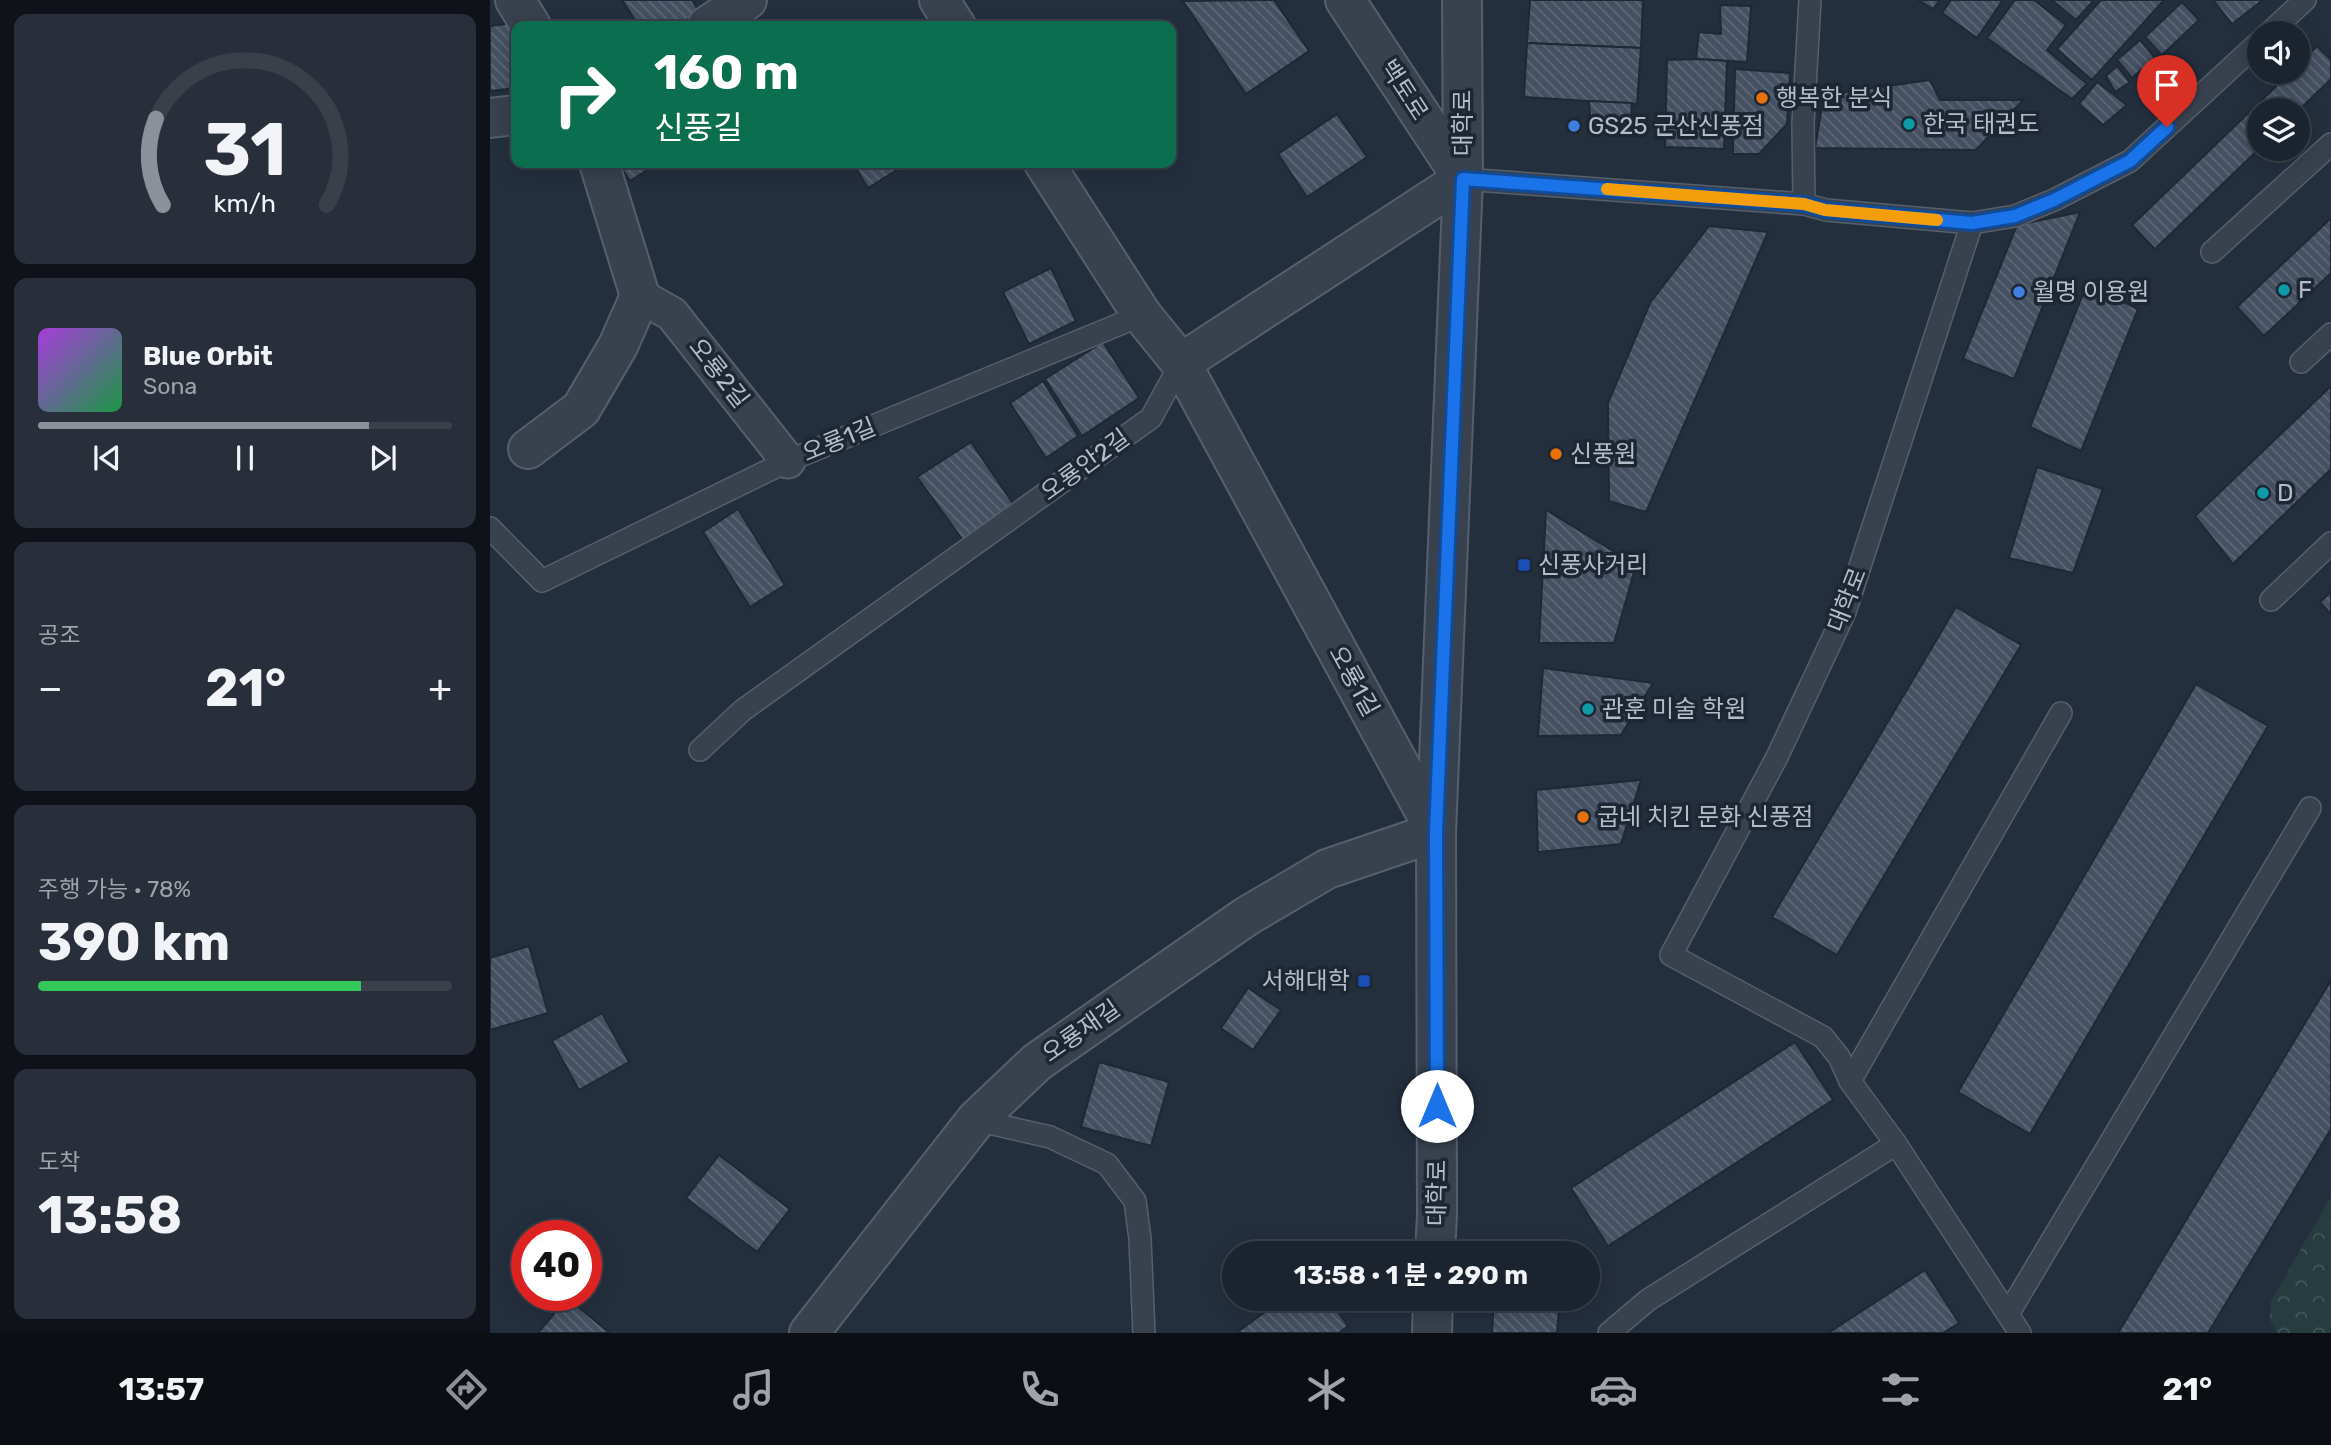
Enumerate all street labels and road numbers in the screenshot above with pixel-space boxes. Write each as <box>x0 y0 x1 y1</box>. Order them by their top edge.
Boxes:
street label: 백토로 <box>1374 55 1434 125</box>
street label: 대학로 <box>1449 90 1477 156</box>
street label: 오룡2길 <box>683 333 755 413</box>
street label: 오룡1길 <box>798 413 880 467</box>
street label: 오룡안2길 <box>1035 424 1135 506</box>
street label: 대학로 <box>1822 564 1872 636</box>
street label: 오룡1길 <box>1323 641 1385 721</box>
street label: 오룡재길 <box>1037 994 1125 1068</box>
street label: 대학로 <box>1422 1160 1452 1226</box>

